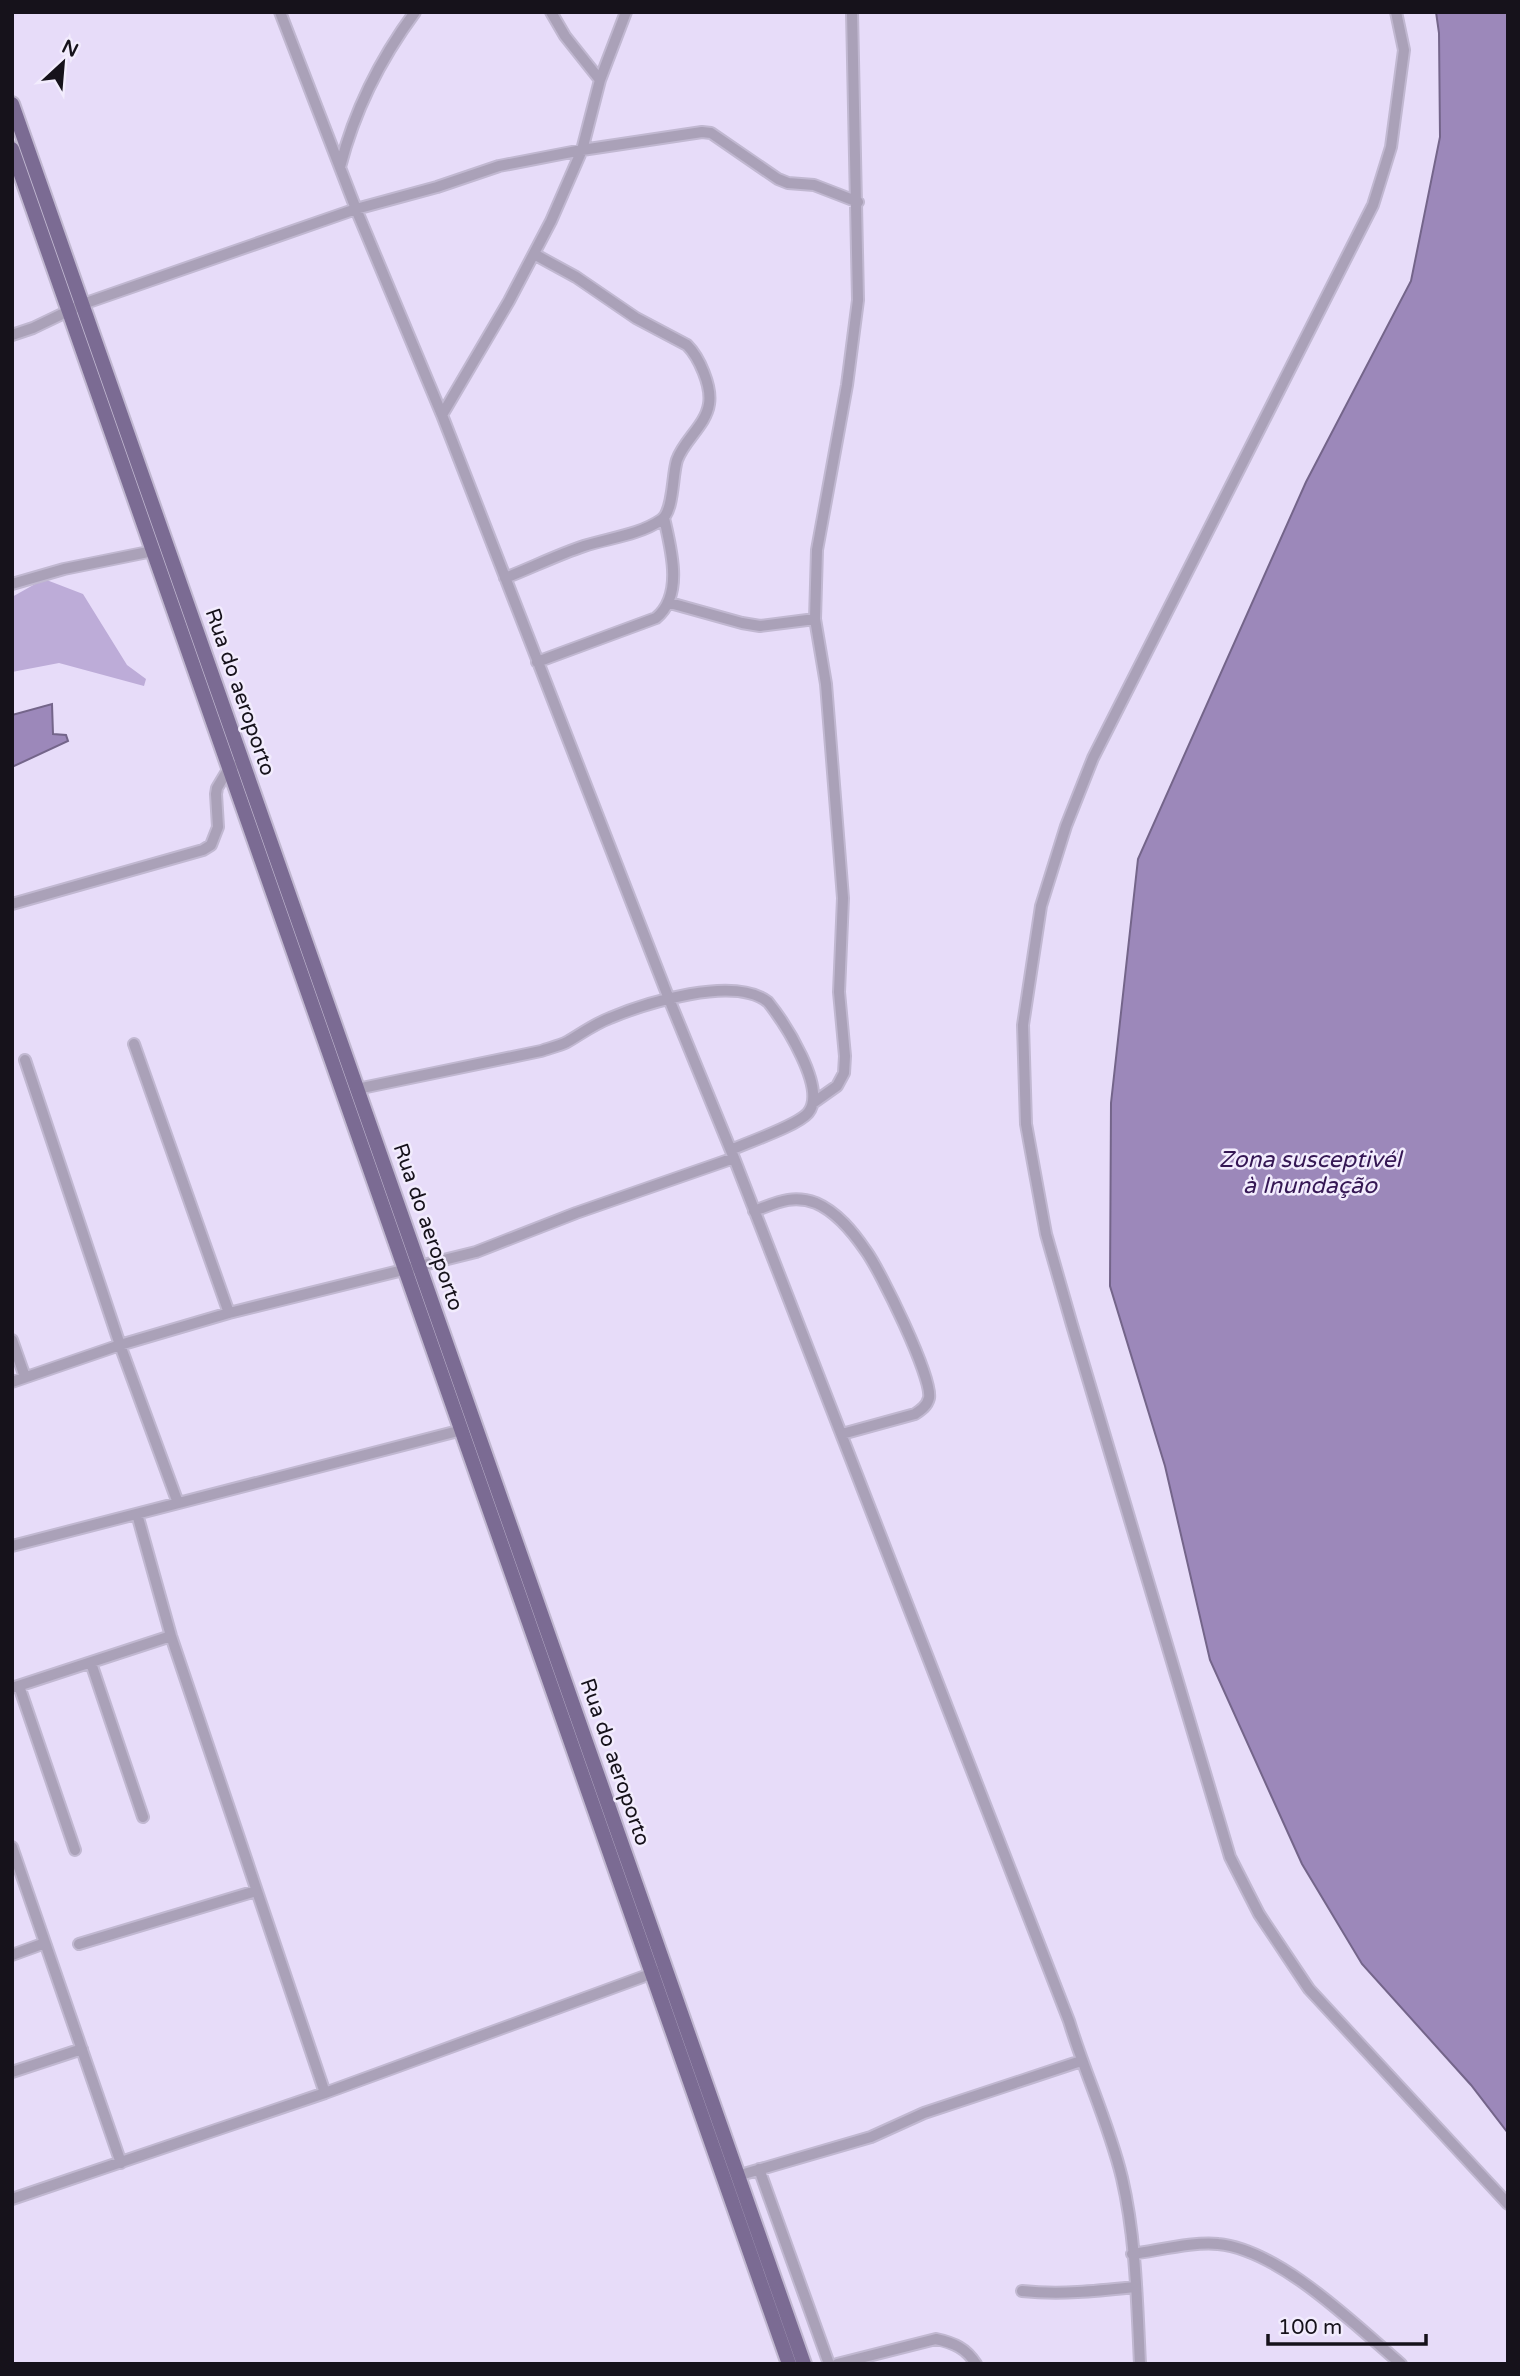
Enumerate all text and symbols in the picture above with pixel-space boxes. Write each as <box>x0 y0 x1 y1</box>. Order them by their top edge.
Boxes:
north arrow <box>28 28 98 98</box>
text: N <box>58 35 82 62</box>
street label: Rua do aeroporto <box>200 605 280 779</box>
street label: Rua do aeroporto <box>388 1140 468 1314</box>
water label: Zona susceptivél à Inundação <box>1219 1146 1404 1200</box>
street label: Rua do aeroporto <box>575 1675 655 1849</box>
scale bar <box>1268 2302 1426 2346</box>
text: 100 m <box>1278 2315 1342 2340</box>

